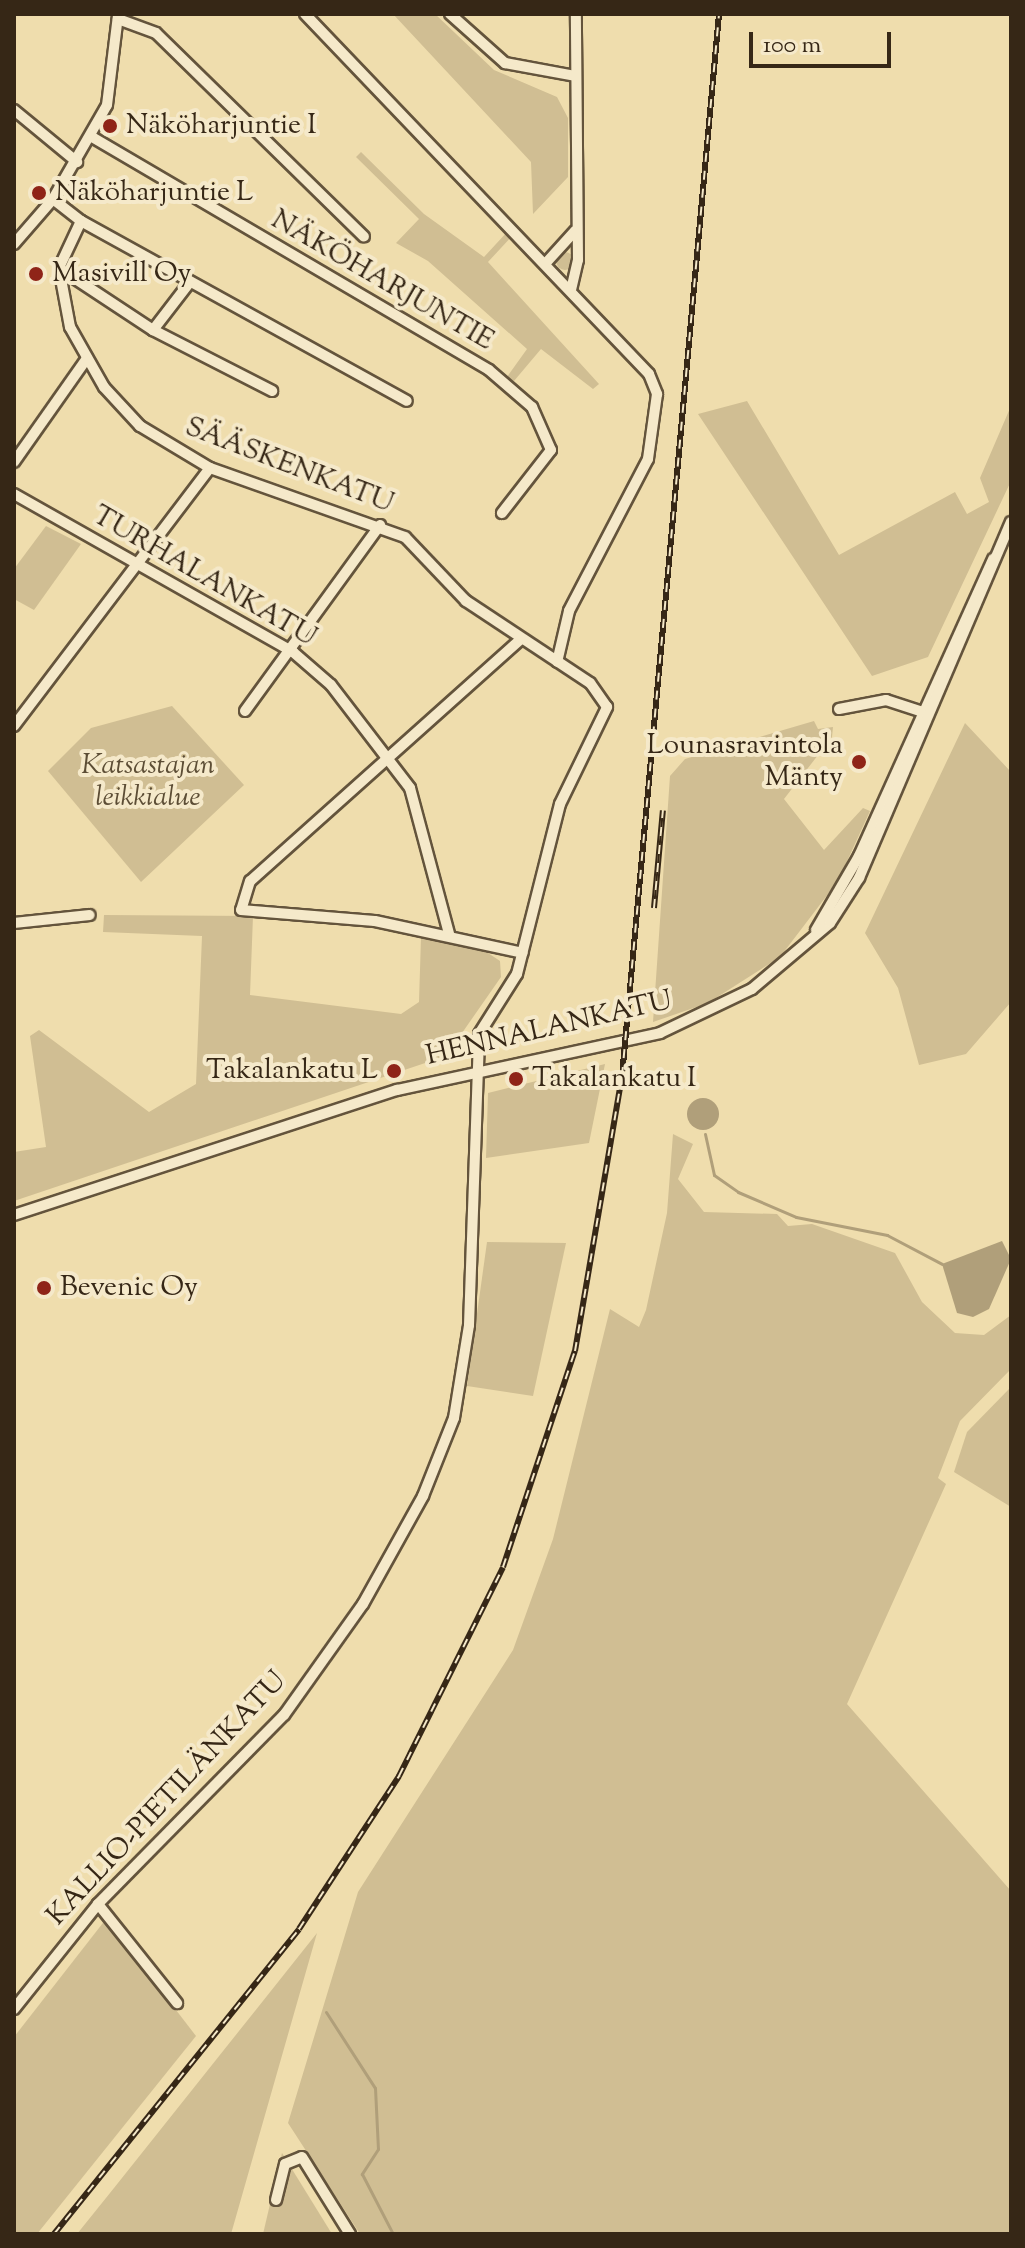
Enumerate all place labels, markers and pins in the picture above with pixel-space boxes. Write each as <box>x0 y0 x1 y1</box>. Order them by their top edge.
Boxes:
place label: Näköharjuntie I <box>126 109 316 143</box>
marker: Näköharjuntie I <box>101 117 119 135</box>
place label: Näköharjuntie L <box>55 176 253 210</box>
marker: Näköharjuntie L <box>30 184 48 202</box>
place label: Masivill Oy <box>52 257 191 291</box>
marker: Masivill Oy <box>27 265 45 283</box>
place label: Lounasravintola Mänty <box>647 729 843 795</box>
marker: Lounasravintola Mänty <box>850 753 868 771</box>
place label: Takalankatu L <box>206 1054 378 1088</box>
marker: Takalankatu L <box>385 1062 403 1080</box>
place label: Takalankatu I <box>532 1062 696 1096</box>
marker: Takalankatu I <box>507 1070 525 1088</box>
place label: Bevenic Oy <box>60 1271 198 1305</box>
marker: Bevenic Oy <box>35 1279 53 1297</box>

